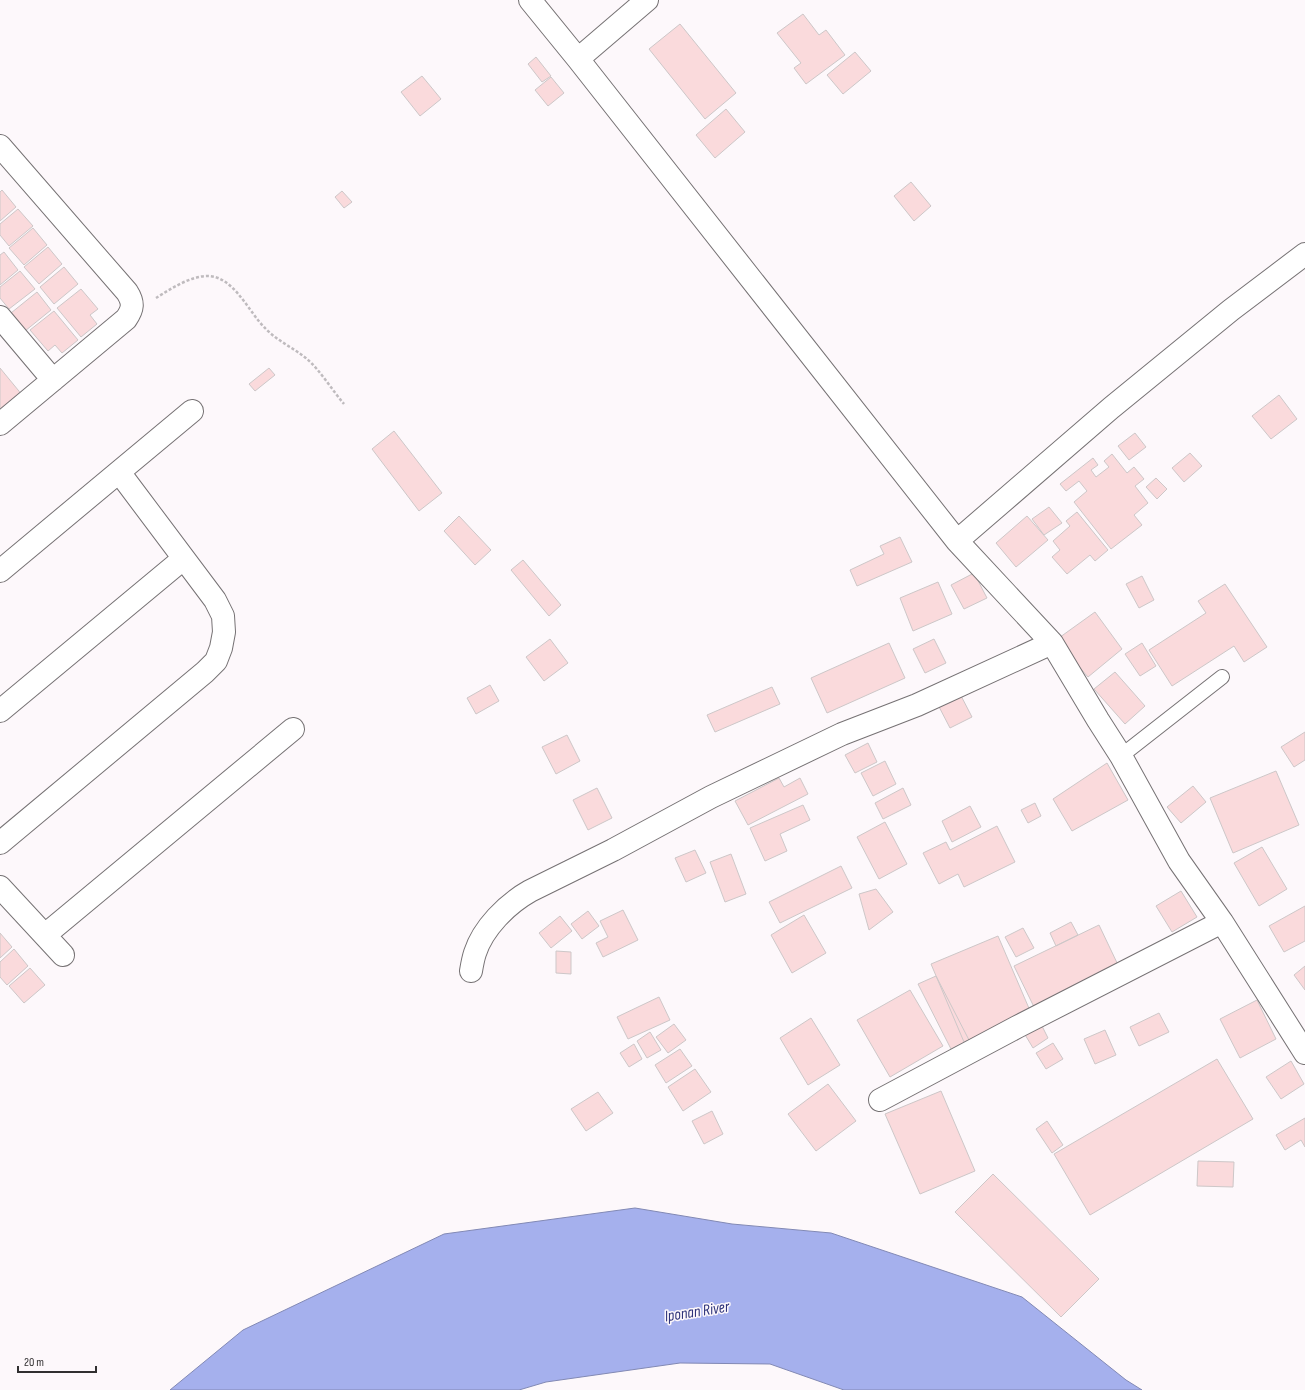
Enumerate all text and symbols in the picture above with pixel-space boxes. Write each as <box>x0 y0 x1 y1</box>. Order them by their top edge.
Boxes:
water label: Iponan River <box>663 1297 731 1326</box>
scale bar <box>18 1348 96 1374</box>
text: 20 m <box>24 1355 44 1370</box>

